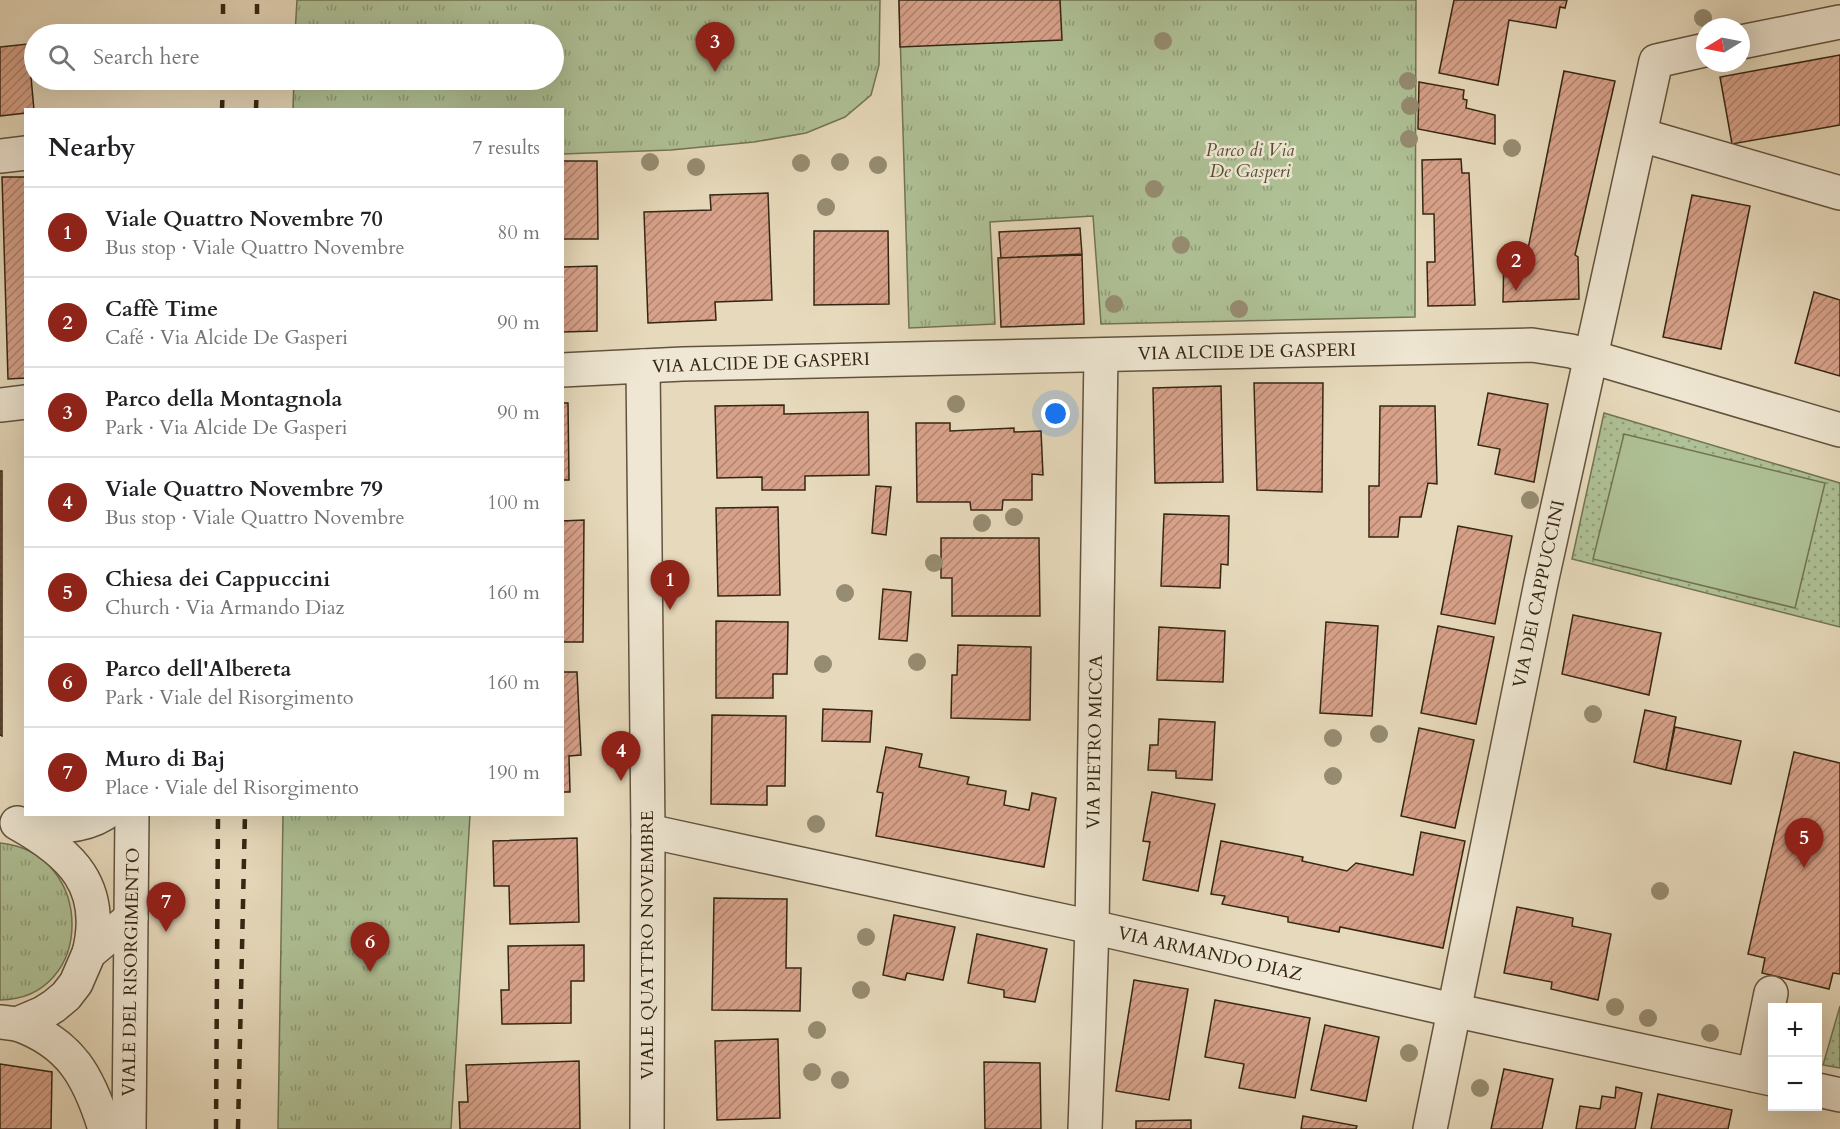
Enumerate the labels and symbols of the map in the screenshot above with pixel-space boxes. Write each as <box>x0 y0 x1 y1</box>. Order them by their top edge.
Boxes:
north arrow <box>1696 18 1750 72</box>
pin: 3 <box>696 22 734 72</box>
park label: Parco di Via De Gasperi <box>1206 138 1294 184</box>
pin: 2 <box>1496 242 1536 291</box>
street label: VIA ALCIDE DE GASPERI <box>1138 338 1356 366</box>
street label: VIA ALCIDE DE GASPERI <box>652 347 870 379</box>
your location <box>1041 399 1070 428</box>
street label: VIA DEI CAPPUCCINI <box>1507 498 1571 690</box>
pin: 1 <box>650 560 690 610</box>
street label: VIA PIETRO MICCA <box>1081 654 1109 829</box>
pin: 4 <box>602 732 640 781</box>
street label: VIALE QUATTRO NOVEMBRE <box>635 810 660 1080</box>
pin: 5 <box>1784 818 1824 868</box>
street label: VIALE DEL RISORGIMENTO <box>116 847 146 1097</box>
pin: 7 <box>146 882 186 932</box>
street label: VIA ARMANDO DIAZ <box>1115 921 1305 987</box>
pin: 6 <box>350 922 389 972</box>

